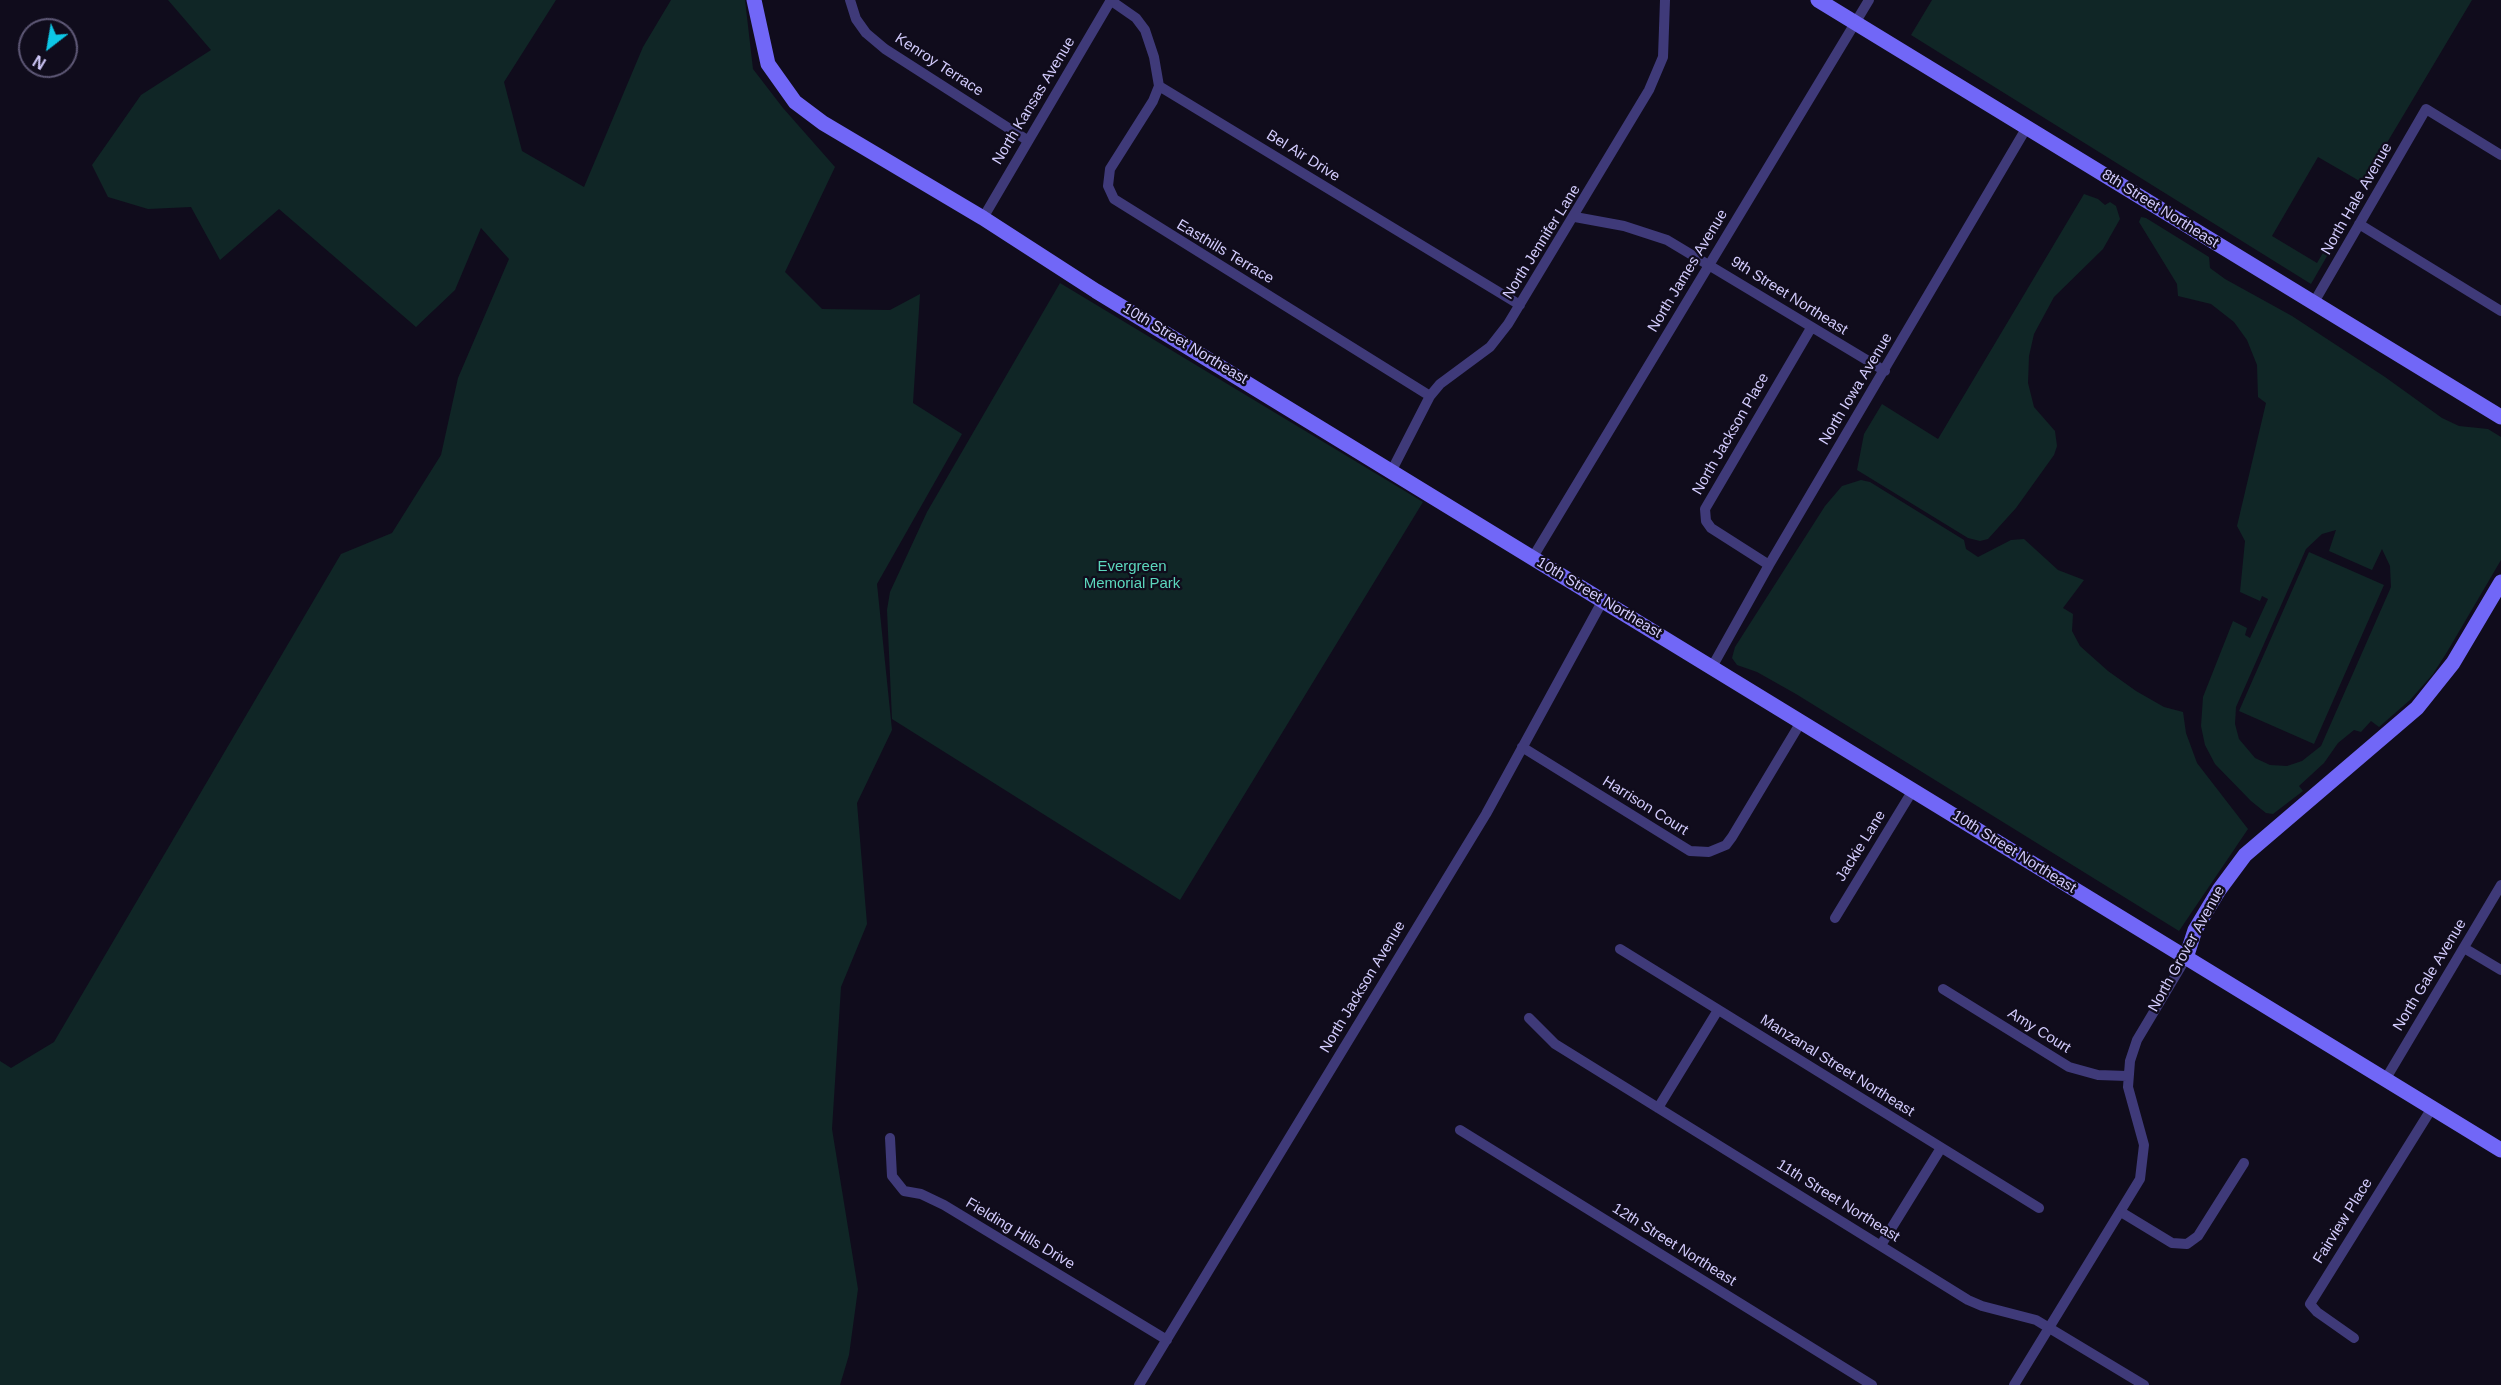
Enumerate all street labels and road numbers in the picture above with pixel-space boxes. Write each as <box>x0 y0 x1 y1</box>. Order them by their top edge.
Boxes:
street label: Kenroy Terrace <box>891 30 987 100</box>
street label: North Kansas Avenue <box>989 34 1079 168</box>
street label: Bel Air Drive <box>1263 126 1343 186</box>
street label: North Hale Avenue <box>2318 140 2396 258</box>
street label: 8th Street Northeast <box>2098 166 2222 252</box>
street label: North Jennifer Lane <box>1499 181 1585 303</box>
street label: North James Avenue <box>1644 206 1732 336</box>
street label: Easthills Terrace <box>1173 216 1277 288</box>
street label: 9th Street Northeast <box>1727 253 1851 339</box>
street label: 10th Street Northeast <box>1119 300 1251 388</box>
street label: North Iowa Avenue <box>1816 330 1896 448</box>
street label: North Jackson Place <box>1689 370 1773 498</box>
street label: 10th Street Northeast <box>1533 554 1665 642</box>
street label: Harrison Court <box>1599 773 1691 839</box>
street label: Jackie Lane <box>1832 807 1890 885</box>
street label: 10th Street Northeast <box>1949 807 2079 897</box>
street label: North Grover Avenue <box>2145 883 2229 1015</box>
street label: North Gale Avenue <box>2390 916 2470 1034</box>
street label: North Jackson Avenue <box>1316 918 1410 1056</box>
street label: Amy Court <box>2004 1005 2074 1057</box>
street label: Manzanal Street Northeast <box>1757 1011 1917 1121</box>
street label: 11th Street Northeast <box>1773 1156 1903 1246</box>
street label: Fairview Place <box>2310 1175 2376 1267</box>
street label: Fielding Hills Drive <box>962 1194 1078 1274</box>
street label: 12th Street Northeast <box>1609 1200 1739 1290</box>

